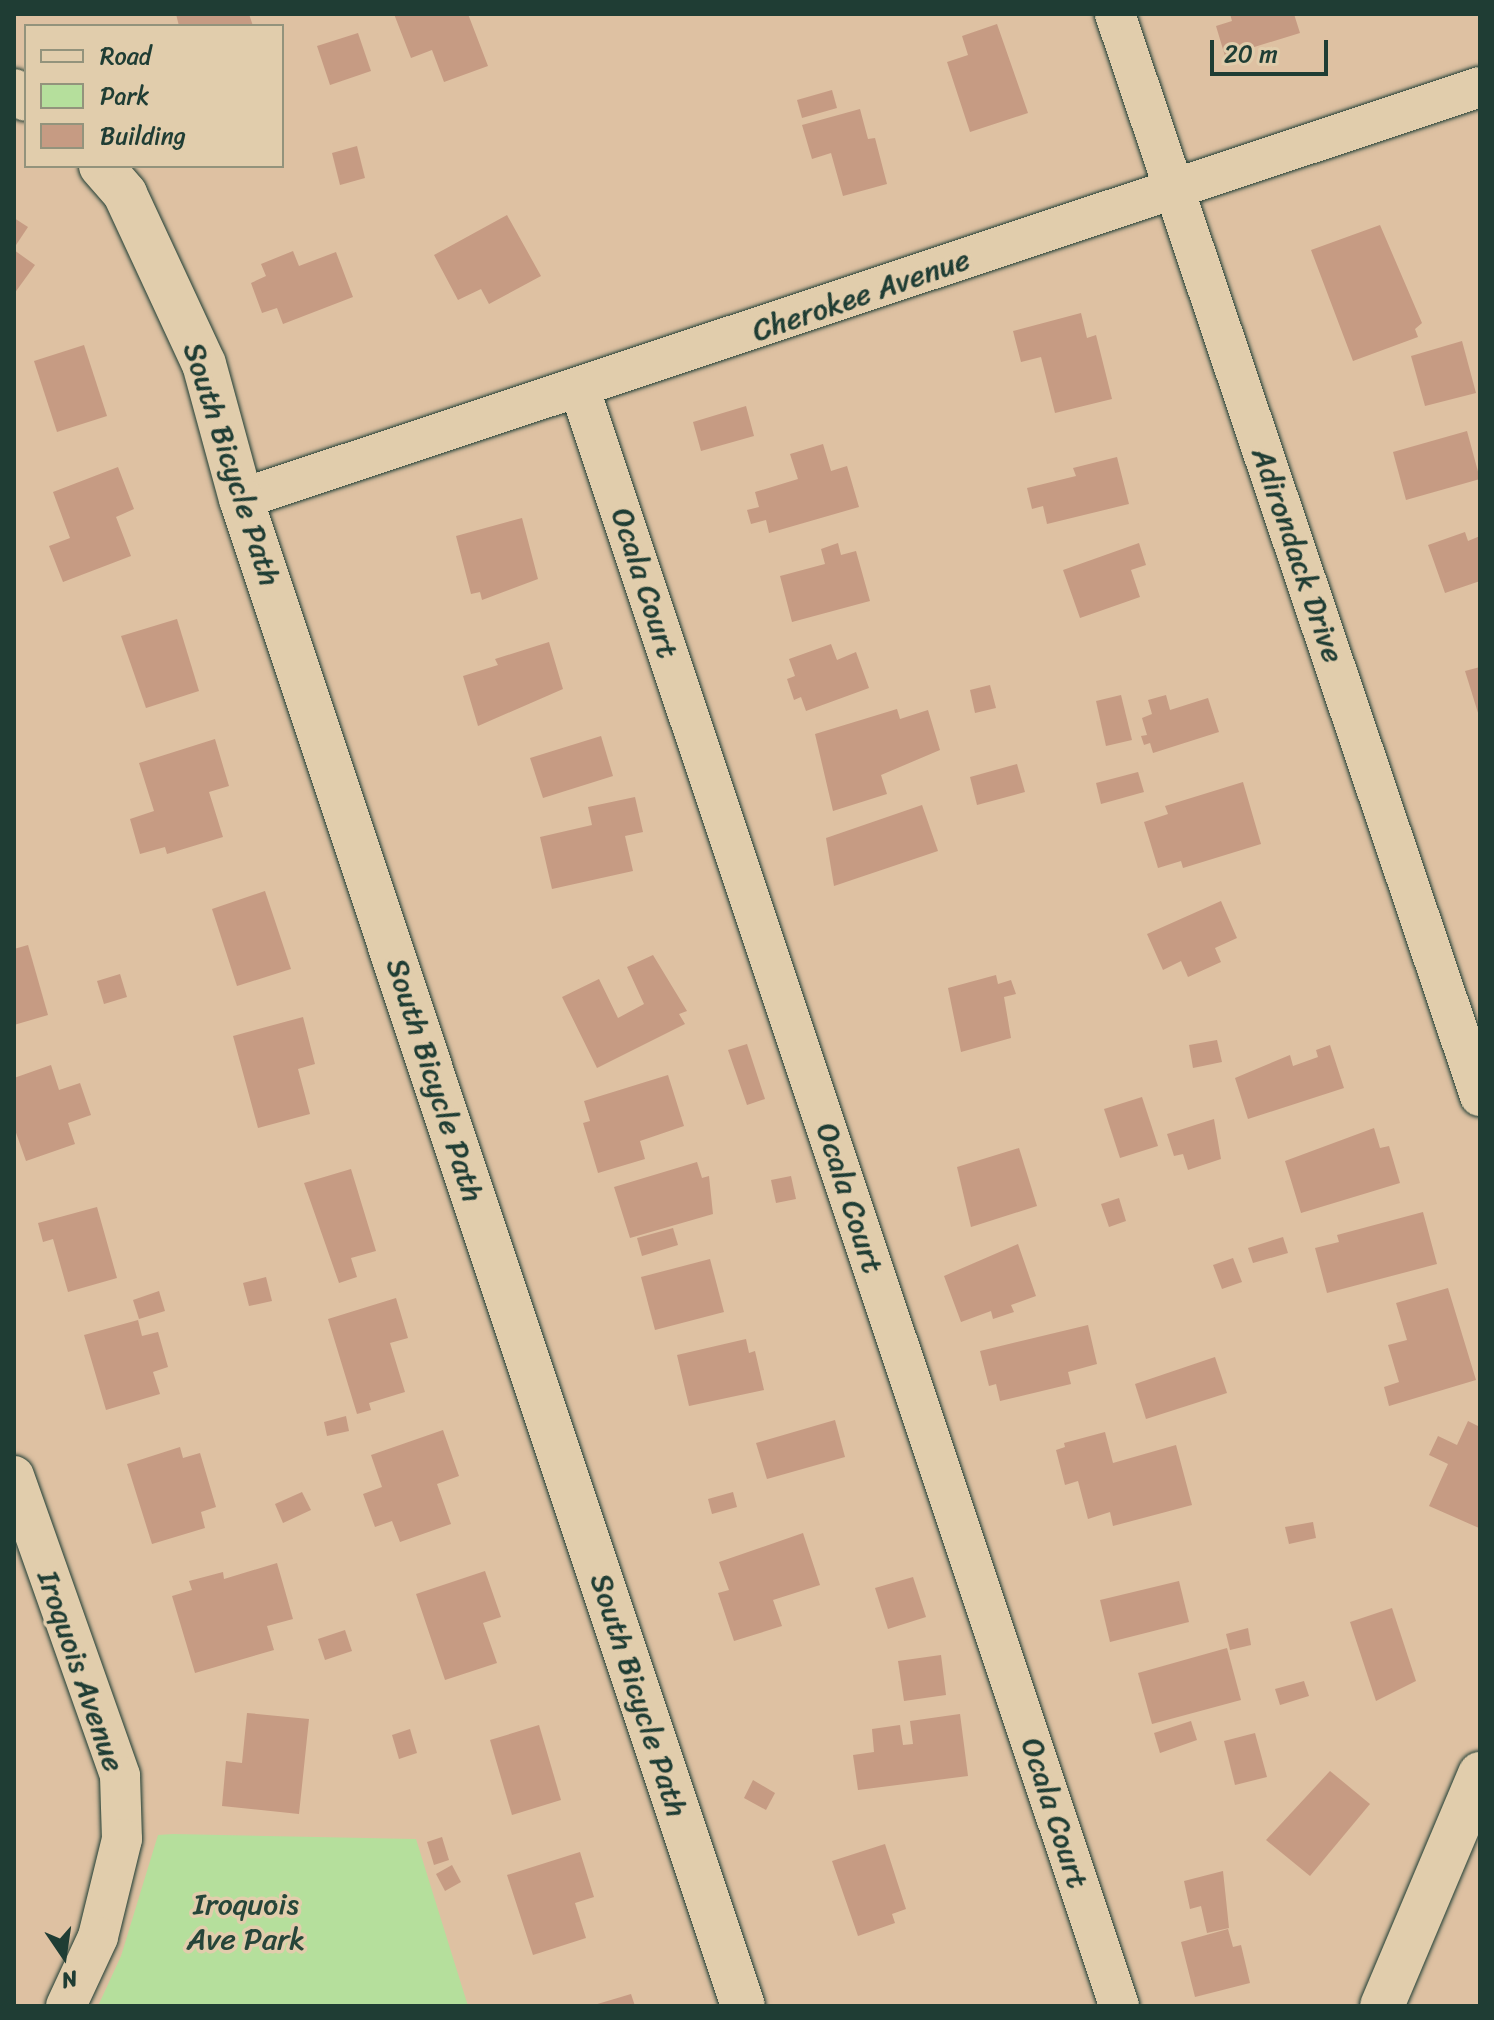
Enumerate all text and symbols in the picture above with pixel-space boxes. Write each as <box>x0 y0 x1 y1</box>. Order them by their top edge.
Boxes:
legend <box>24 24 284 168</box>
scale bar <box>1214 24 1332 74</box>
text: 20 m <box>1224 33 1278 75</box>
text: Road <box>100 35 151 77</box>
text: Park <box>100 75 149 117</box>
text: Building <box>100 115 186 157</box>
street label: Cherokee Avenue <box>748 241 974 349</box>
street label: South Bicycle Path <box>176 338 288 590</box>
street label: Adirondack Drive <box>1244 443 1352 667</box>
street label: Ocala Court <box>604 503 686 663</box>
street label: South Bicycle Path <box>379 954 491 1206</box>
street label: Ocala Court <box>809 1118 891 1278</box>
street label: Iroquois Avenue <box>30 1566 132 1776</box>
street label: South Bicycle Path <box>583 1569 695 1821</box>
street label: Ocala Court <box>1014 1733 1096 1893</box>
park label: Iroquois Ave Park <box>187 1886 305 1956</box>
north arrow <box>24 1916 104 1996</box>
text: N <box>58 1959 81 2001</box>

